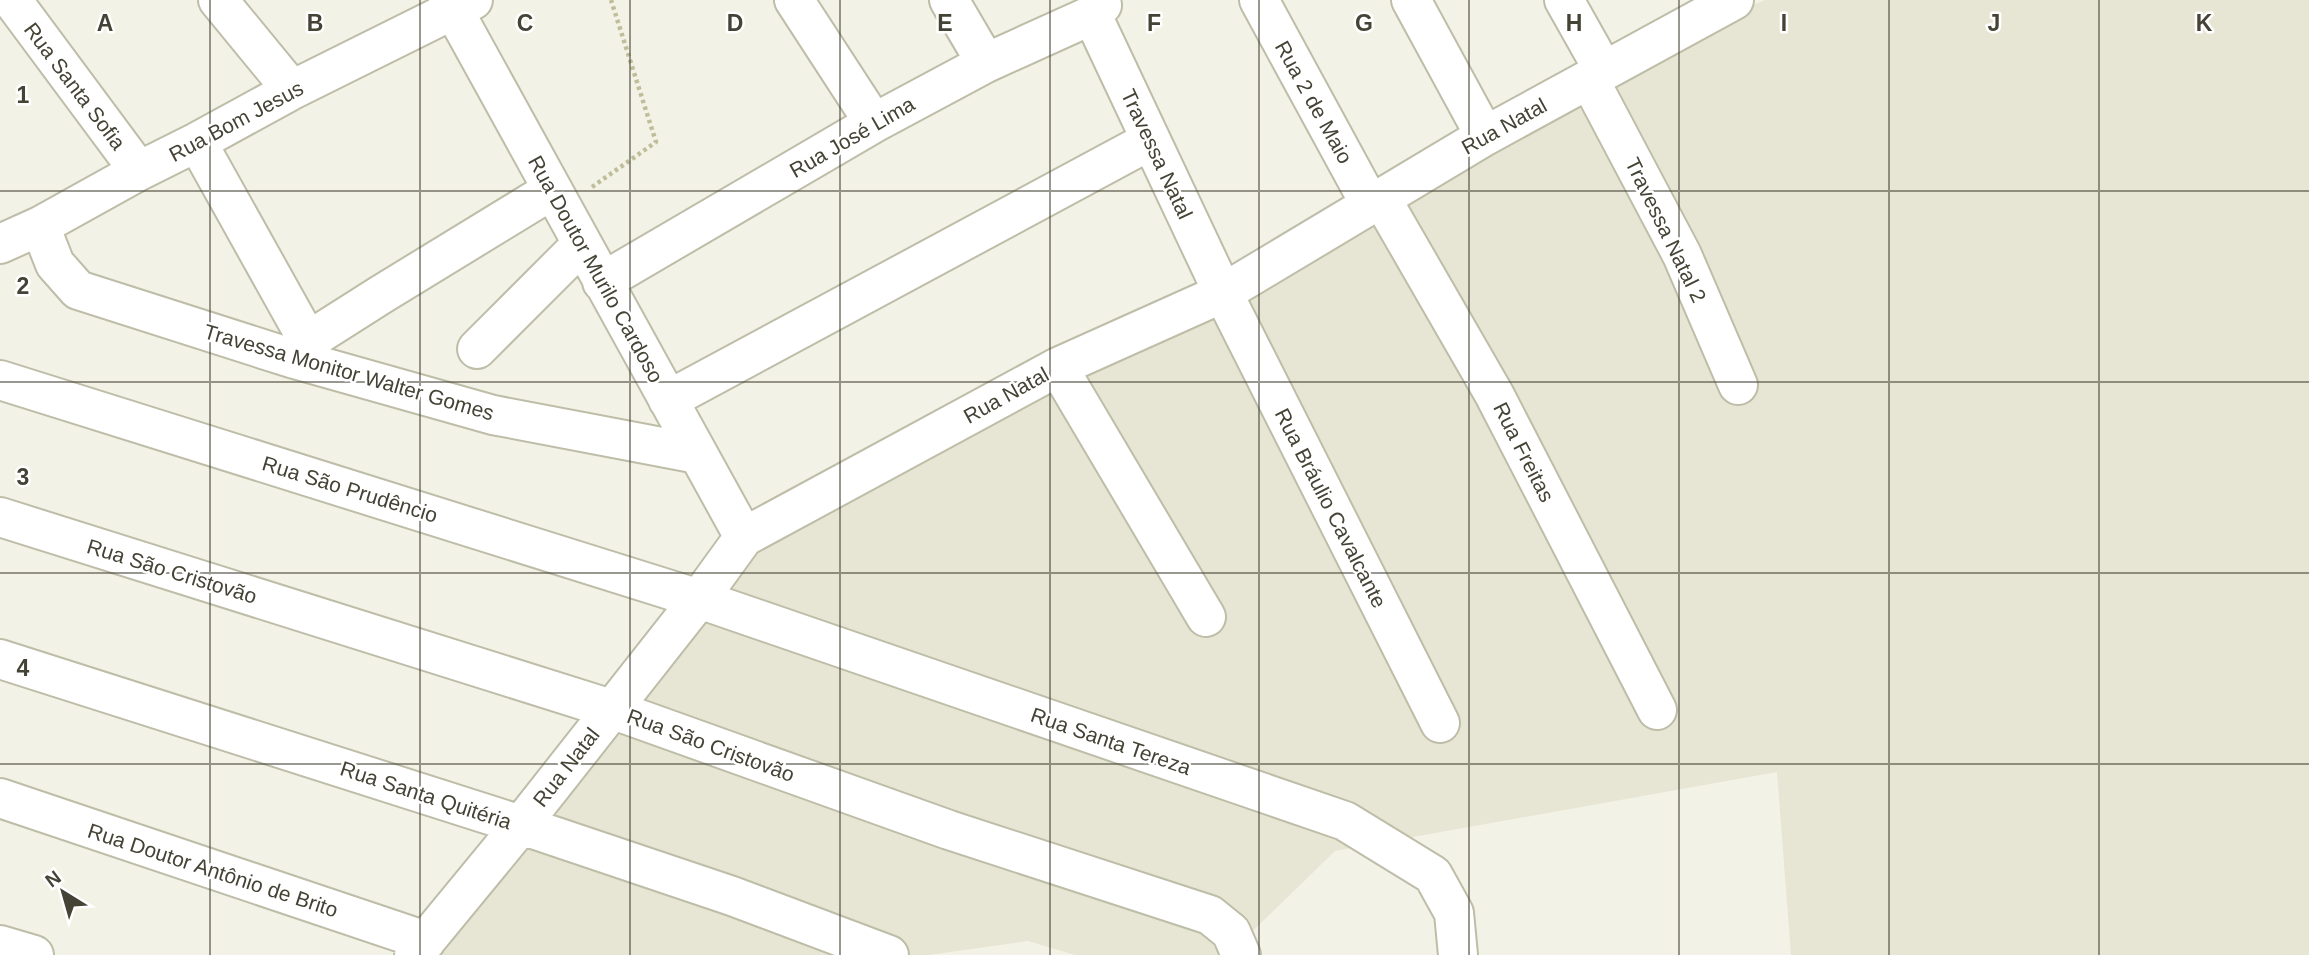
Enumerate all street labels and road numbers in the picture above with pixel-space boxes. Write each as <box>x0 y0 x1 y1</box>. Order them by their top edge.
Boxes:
street label: Rua Santa Sofia <box>20 18 130 154</box>
street label: Rua 2 de Maio <box>1271 37 1357 167</box>
street label: Rua Bom Jesus <box>165 76 307 166</box>
street label: Travessa Natal <box>1117 86 1197 222</box>
street label: Rua José Lima <box>786 92 919 182</box>
street label: Rua Natal <box>1458 93 1550 159</box>
street label: Rua Doutor Murilo Cardoso <box>524 152 668 386</box>
street label: Travessa Natal 2 <box>1621 154 1711 306</box>
street label: Travessa Monitor Walter Gomes <box>201 320 497 424</box>
street label: Rua Natal <box>960 362 1052 428</box>
street label: Rua Freitas <box>1489 398 1559 506</box>
street label: Rua Bráulio Cavalcante <box>1271 404 1391 612</box>
street label: Rua São Prudêncio <box>260 451 440 527</box>
street label: Rua São Cristovão <box>84 534 260 608</box>
street label: Rua Santa Tereza <box>1028 703 1194 779</box>
street label: Rua São Cristovão <box>624 704 798 786</box>
street label: Rua Natal <box>528 723 604 811</box>
street label: Rua Santa Quitéria <box>338 756 515 834</box>
street label: Rua Doutor Antônio de Brito <box>85 819 341 921</box>

